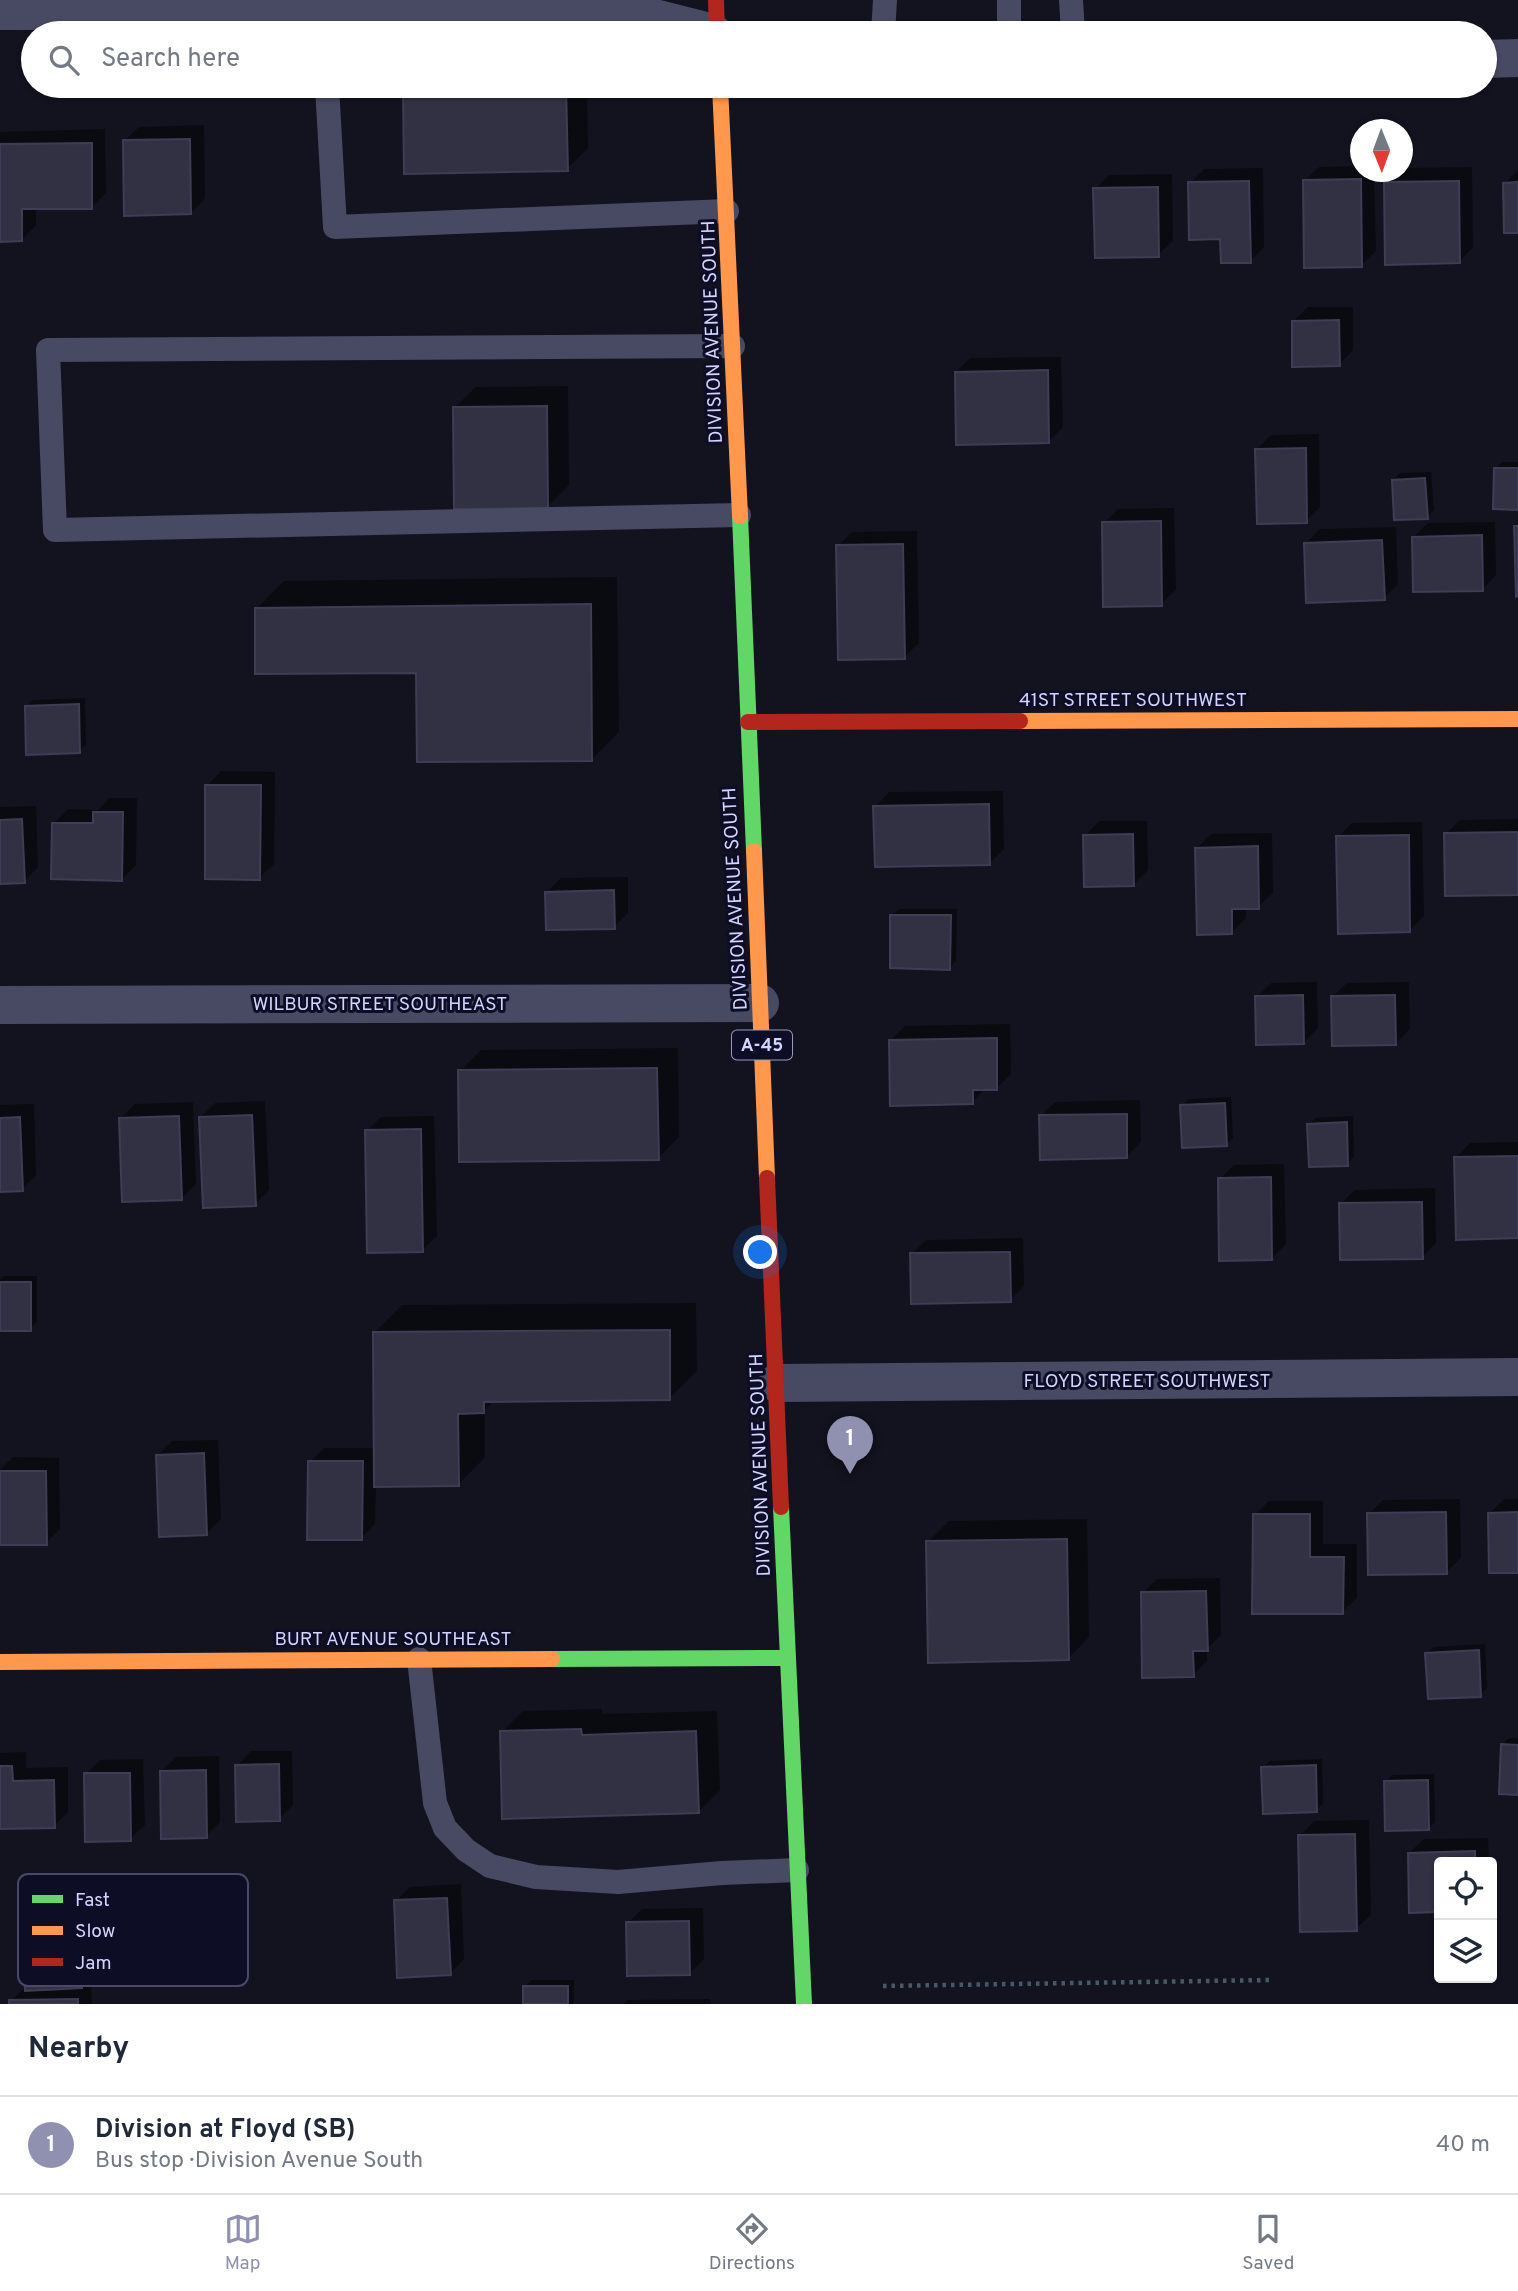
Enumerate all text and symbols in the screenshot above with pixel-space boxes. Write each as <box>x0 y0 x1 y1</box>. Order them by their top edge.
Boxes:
search box <box>21 21 1497 98</box>
icon: search <box>45 41 83 79</box>
text: Search here <box>101 43 240 76</box>
north arrow <box>1350 119 1413 182</box>
street label: DIVISION AVENUE SOUTH <box>697 220 729 444</box>
street label: 41ST STREET SOUTHWEST <box>1019 689 1247 713</box>
street label: DIVISION AVENUE SOUTH <box>718 787 754 1011</box>
street label: WILBUR STREET SOUTHEAST <box>253 993 507 1017</box>
road number: A-45 <box>732 1030 792 1060</box>
your location <box>743 1235 777 1269</box>
street label: DIVISION AVENUE SOUTH <box>745 1353 777 1577</box>
street label: FLOYD STREET SOUTHWEST <box>1023 1370 1271 1394</box>
pin: 1 <box>827 1416 873 1474</box>
street label: BURT AVENUE SOUTHEAST <box>274 1628 512 1652</box>
map controls <box>1434 1857 1497 1983</box>
button: locate <box>1434 1857 1497 1920</box>
legend <box>18 1874 248 1986</box>
text: Fast <box>75 1889 110 1913</box>
text: Slow <box>75 1920 115 1944</box>
button: layers <box>1434 1920 1497 1983</box>
text: Jam <box>75 1952 112 1976</box>
text: Nearby <box>28 2031 129 2068</box>
text: Division at Floyd (SB) <box>95 2114 356 2147</box>
text: 1 <box>46 2131 56 2160</box>
text: 40 m <box>1436 2131 1490 2160</box>
text: Bus stop · Division Avenue South <box>95 2147 423 2176</box>
tab: Map <box>224 2210 262 2276</box>
tab: Directions <box>709 2210 795 2276</box>
tab: Saved <box>1242 2210 1294 2276</box>

